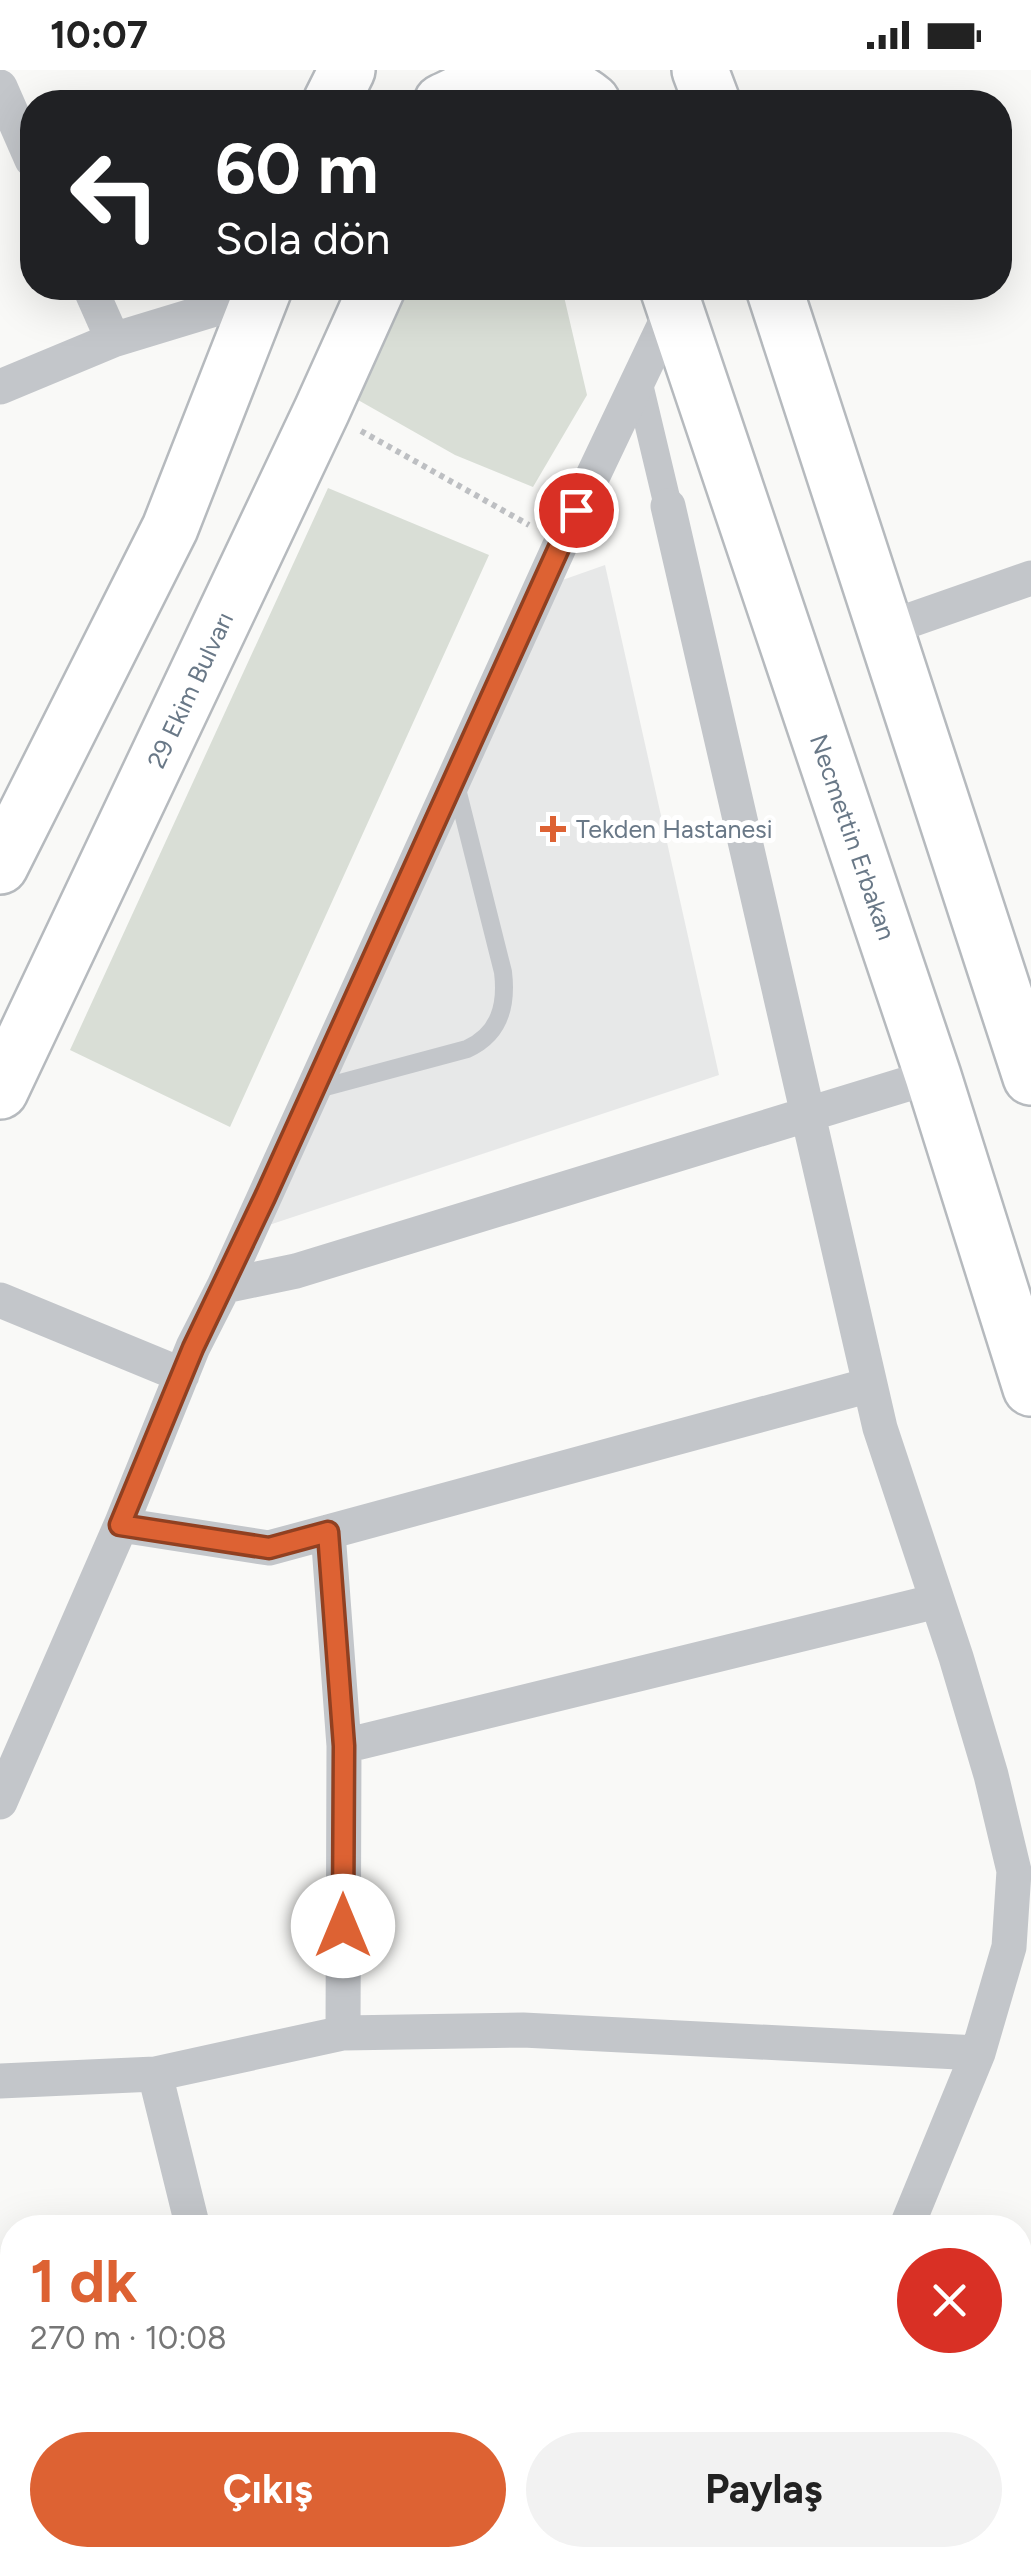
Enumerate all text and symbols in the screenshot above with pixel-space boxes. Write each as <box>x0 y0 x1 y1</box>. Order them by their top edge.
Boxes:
text: 10:07 <box>50 12 148 58</box>
text: 60 m <box>215 126 379 211</box>
icon: left <box>50 130 180 260</box>
text: Sola dön <box>215 211 390 265</box>
pin <box>534 468 619 553</box>
icon: arrive <box>549 483 604 538</box>
street label: 29 Ekim Bulvarı <box>141 607 239 773</box>
street label: Necmettin Erbakan <box>804 730 902 944</box>
place label: Tekden Hastanesi <box>576 814 773 844</box>
marker: Tekden Hastanesi <box>540 816 566 842</box>
position arrow <box>291 1874 395 1978</box>
text: 1 dk <box>30 2245 138 2317</box>
button: close <box>897 2248 1002 2353</box>
text: 270 m · 10:08 <box>30 2319 227 2357</box>
button: Çıkış <box>30 2432 506 2547</box>
button: Paylaş <box>526 2432 1002 2547</box>

